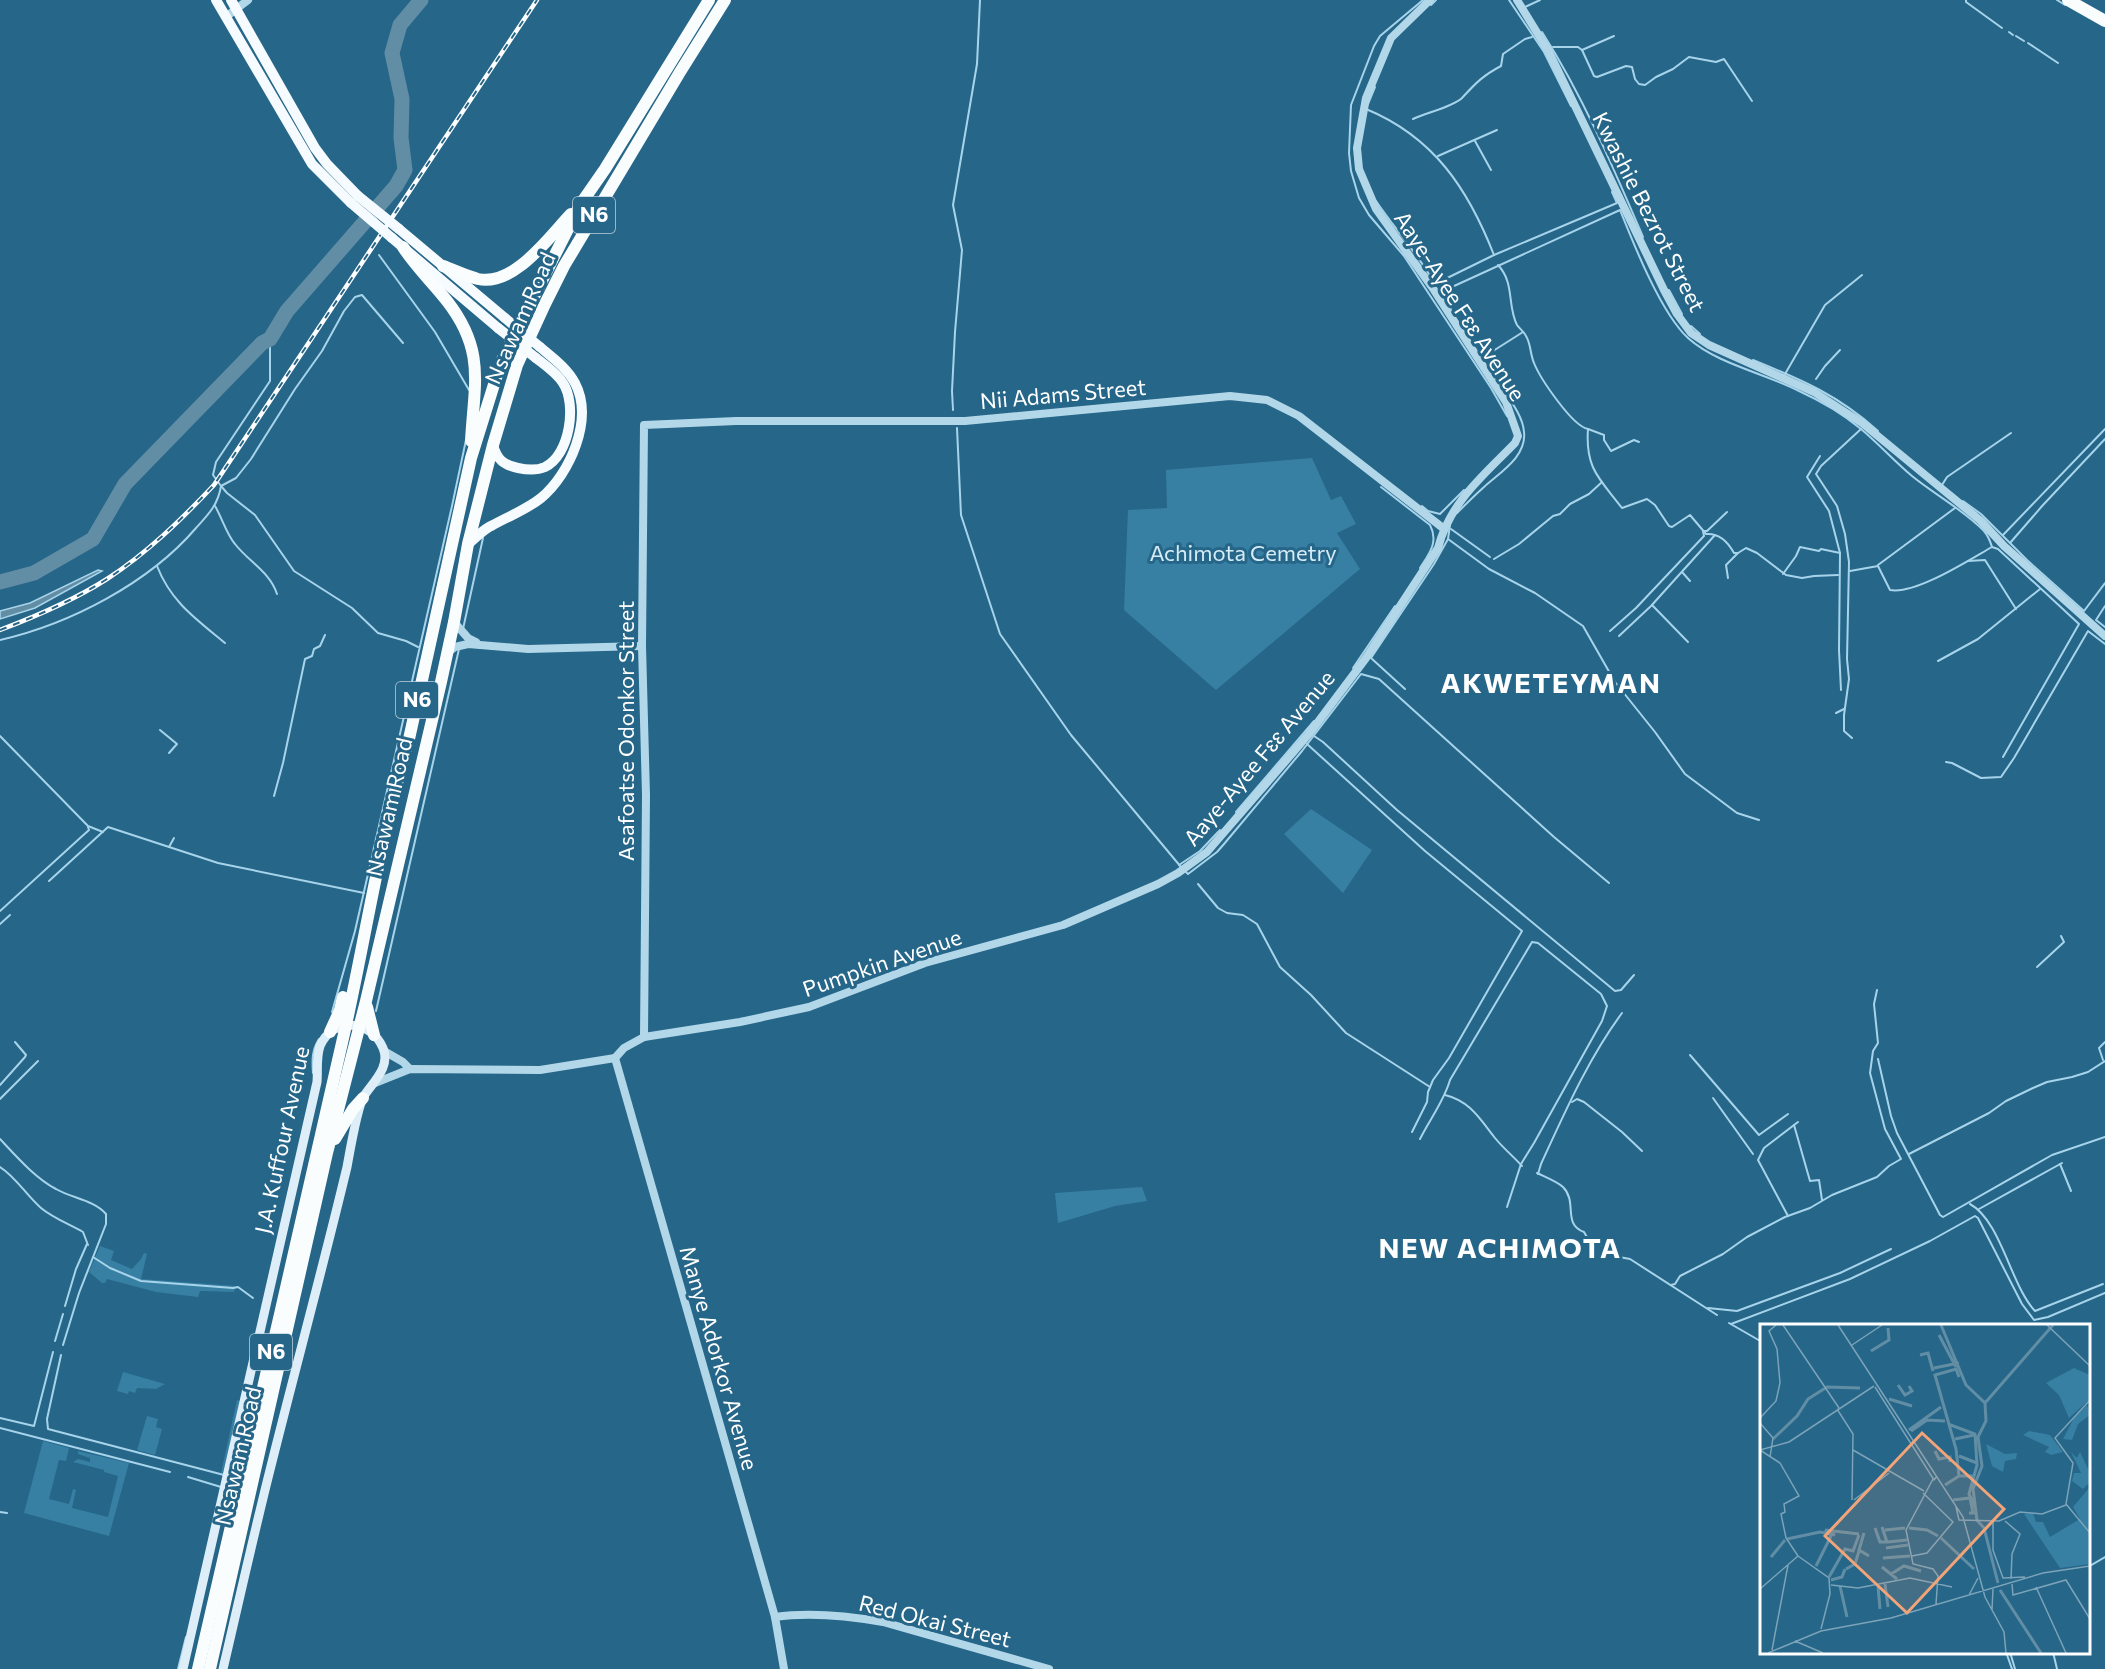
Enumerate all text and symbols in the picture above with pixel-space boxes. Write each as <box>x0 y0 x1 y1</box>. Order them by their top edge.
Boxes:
street label: Kwashie Bezrot Street <box>1587 107 1712 316</box>
road number: N6 <box>573 197 615 233</box>
street label: Aaye-Ayee Fɛɛ Avenue <box>1389 206 1532 406</box>
street label: Nsawam Road <box>478 248 561 388</box>
street label: Nii Adams Street <box>979 373 1147 414</box>
park label: Achimota Cemetry <box>1149 539 1337 566</box>
street label: Asafoatse Odonkor Street <box>612 601 639 861</box>
street label: Aaye-Ayee Fɛɛ Avenue <box>1177 664 1340 851</box>
district label: AKWETEYMAN <box>1441 665 1661 699</box>
road number: N6 <box>396 682 438 718</box>
street label: Nsawam Road <box>359 735 418 879</box>
street label: Pumpkin Avenue <box>799 923 965 1002</box>
street label: J.A. Kuffour Avenue <box>248 1044 315 1236</box>
district label: NEW ACHIMOTA <box>1378 1230 1622 1264</box>
street label: Manye Adorkor Avenue <box>675 1243 764 1473</box>
inset map <box>1760 1324 2090 1654</box>
road number: N6 <box>250 1334 292 1370</box>
street label: Nsawam Road <box>208 1384 267 1528</box>
street label: Red Okai Street <box>856 1589 1014 1652</box>

